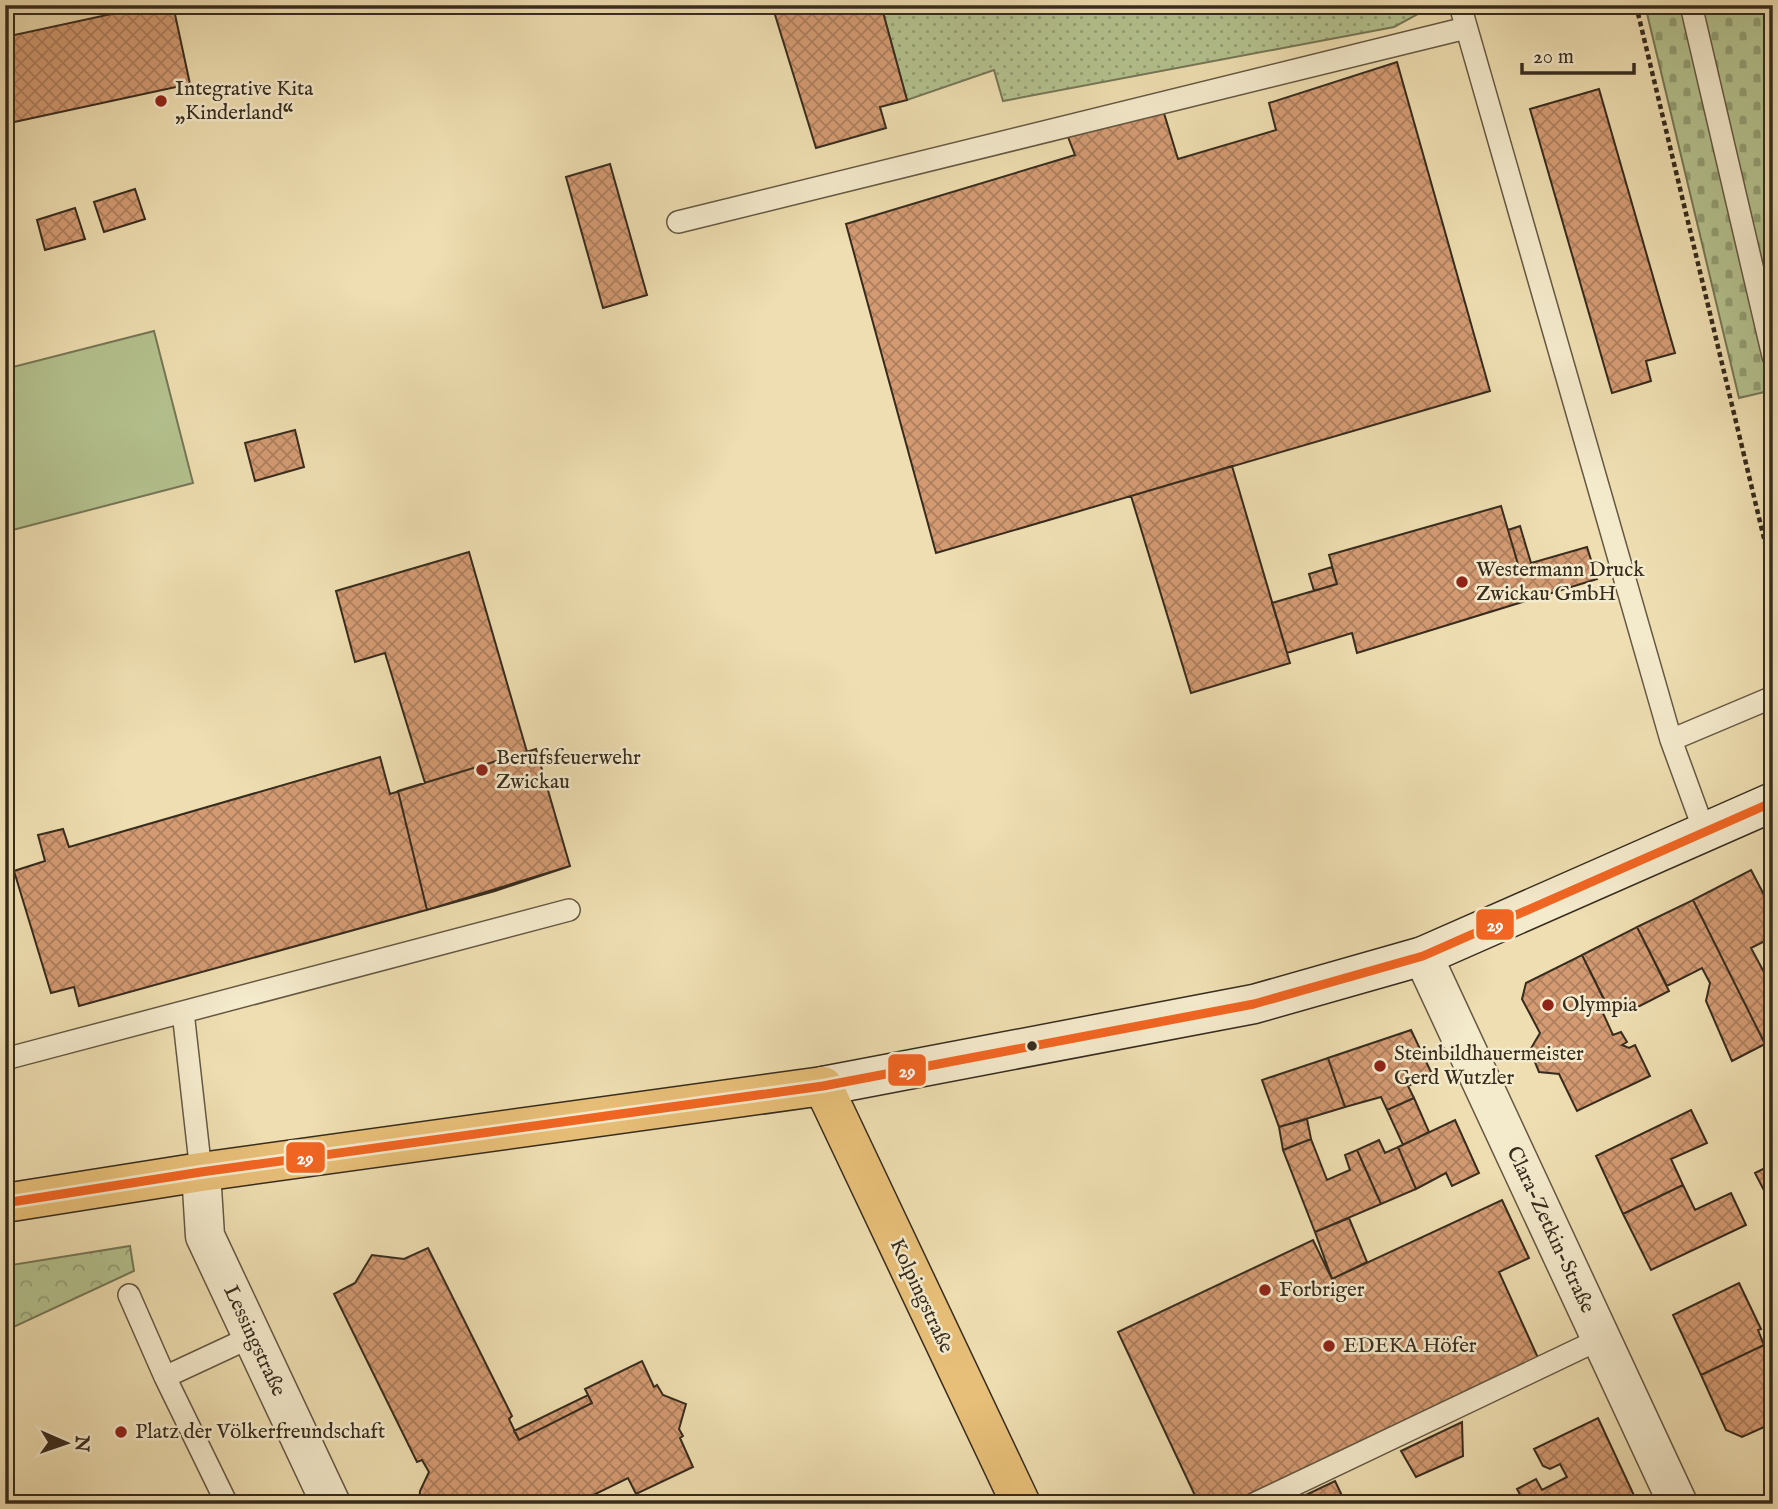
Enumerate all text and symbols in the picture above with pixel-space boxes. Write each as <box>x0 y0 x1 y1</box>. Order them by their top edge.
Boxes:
scale bar <box>1522 32 1634 76</box>
text: 20 m <box>1533 44 1574 71</box>
place label: Integrative Kita „Kinderland“ <box>175 76 314 127</box>
marker: Integrative Kita „Kinderland“ <box>153 93 169 109</box>
place label: Westermann Druck Zwickau GmbH <box>1476 557 1645 608</box>
marker: Westermann Druck Zwickau GmbH <box>1454 574 1470 590</box>
place label: Berufsfeuerwehr Zwickau <box>496 745 641 796</box>
marker: Berufsfeuerwehr Zwickau <box>474 762 490 778</box>
line badge: 29 <box>1475 908 1515 941</box>
text: 29 <box>1486 914 1504 938</box>
place label: Olympia <box>1562 992 1638 1019</box>
marker: Olympia <box>1540 997 1556 1013</box>
unlabelled marker <box>1025 1039 1039 1053</box>
place label: Steinbildhauermeister Gerd Wutzler <box>1394 1041 1584 1092</box>
line badge: 29 <box>887 1053 927 1087</box>
marker: Steinbildhauermeister Gerd Wutzler <box>1372 1058 1388 1074</box>
text: 29 <box>898 1060 916 1084</box>
line badge: 29 <box>285 1141 326 1174</box>
street label: Clara-Zetkin-Straße <box>1500 1142 1601 1318</box>
text: 29 <box>296 1147 314 1171</box>
street label: Kolpingstraße <box>883 1234 959 1358</box>
place label: Forbriger <box>1279 1277 1365 1304</box>
street label: Lessingstraße <box>217 1281 292 1401</box>
marker: Forbriger <box>1257 1282 1273 1298</box>
place label: EDEKA Höfer <box>1343 1333 1477 1360</box>
marker: EDEKA Höfer <box>1321 1338 1337 1354</box>
north arrow <box>32 1408 102 1478</box>
place label: Platz der Völkerfreundschaft <box>135 1419 385 1446</box>
marker: Platz der Völkerfreundschaft <box>113 1424 129 1440</box>
text: N <box>69 1434 93 1453</box>

